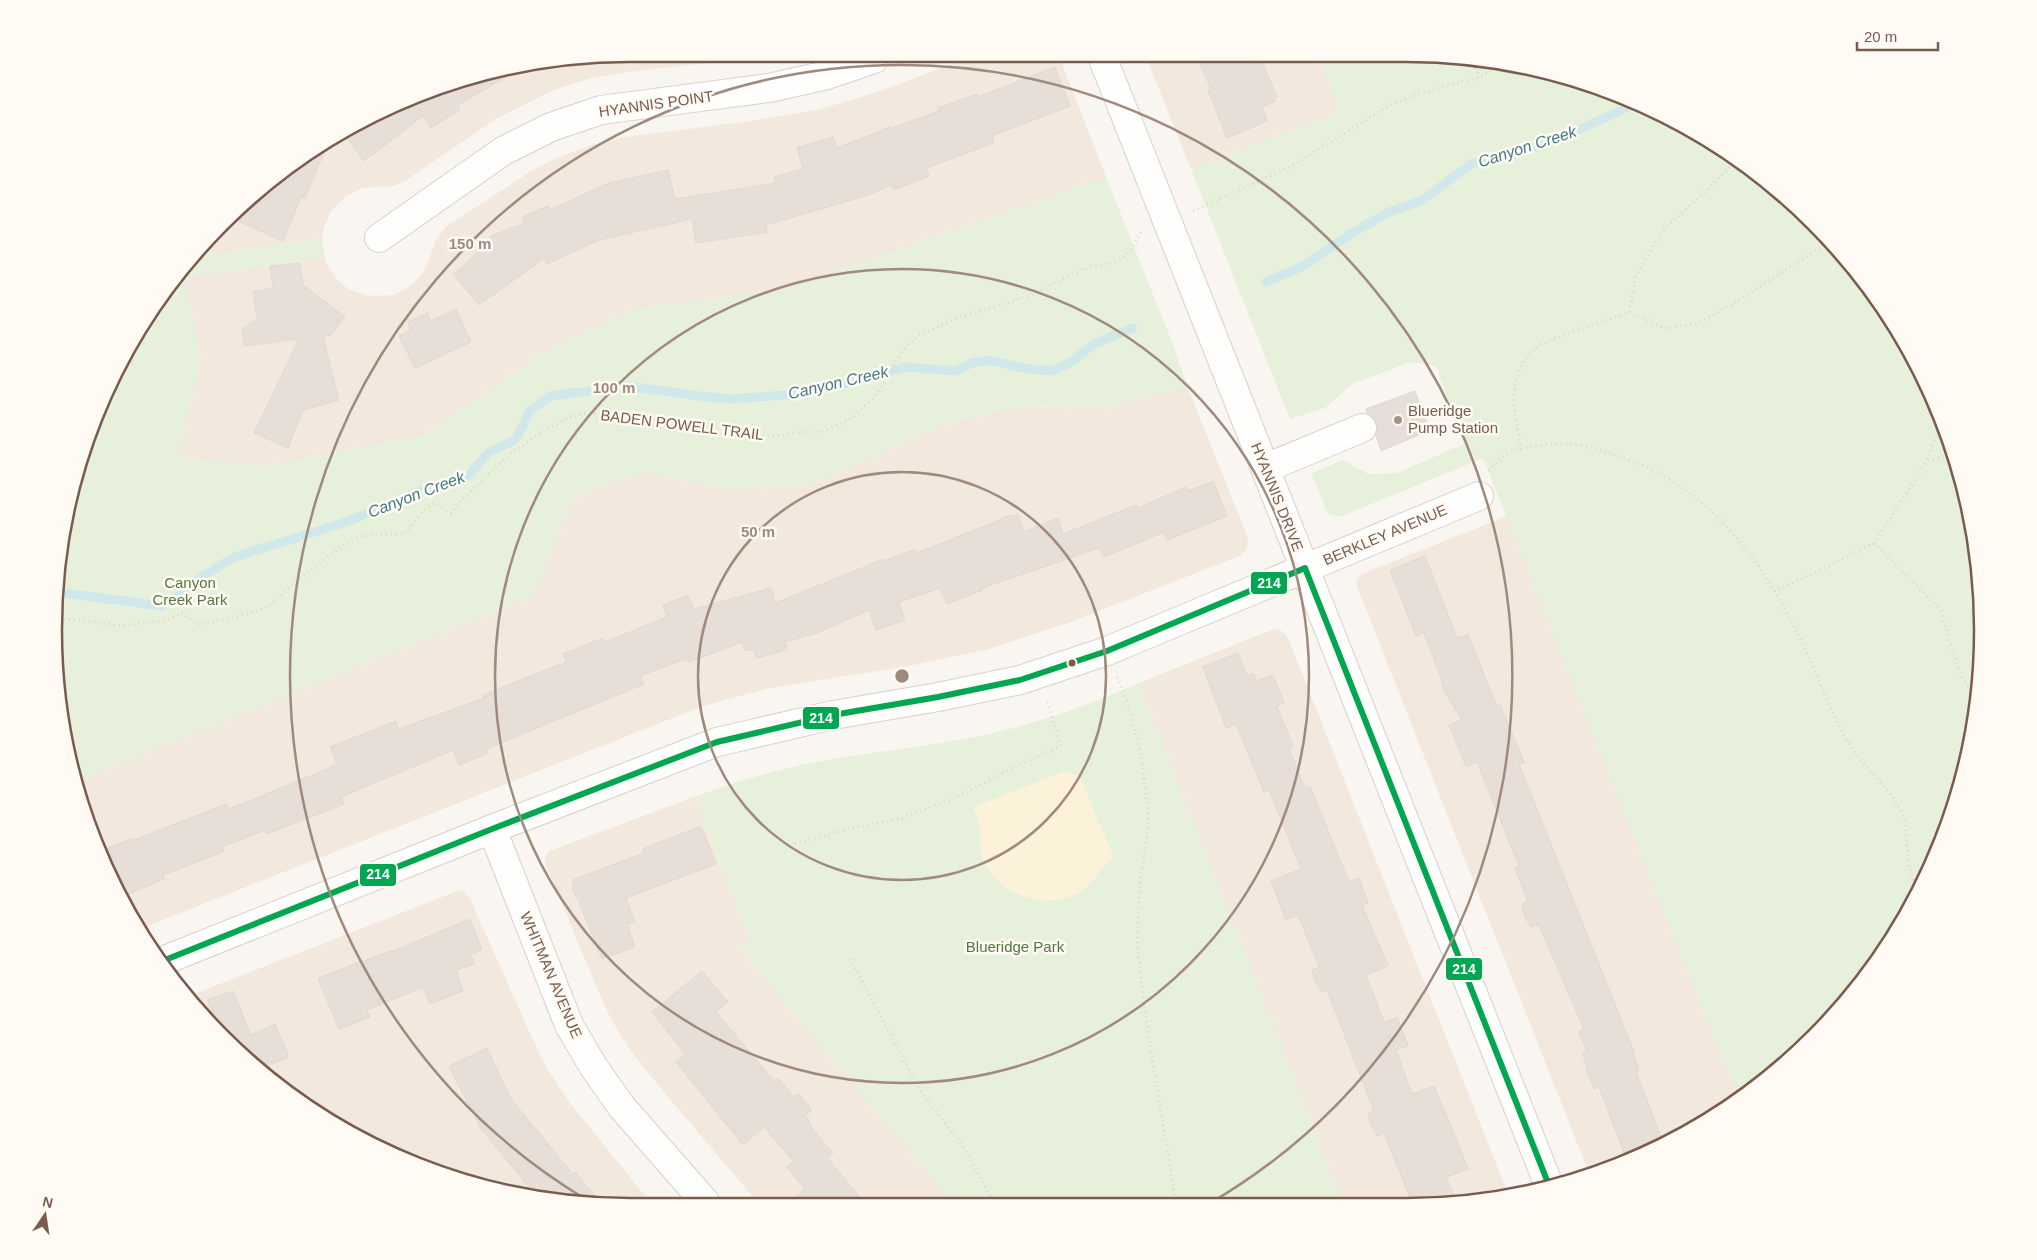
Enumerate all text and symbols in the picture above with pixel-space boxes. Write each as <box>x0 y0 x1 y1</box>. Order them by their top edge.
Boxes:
scale bar <box>1857 20 1938 52</box>
text: 20 m <box>1864 28 1897 45</box>
street label: HYANNIS POINT <box>598 87 714 120</box>
water label: Canyon Creek <box>1476 122 1579 170</box>
text: 150 m <box>449 235 491 252</box>
water label: Canyon Creek <box>786 362 891 402</box>
text: 100 m <box>593 379 635 396</box>
place label: Blueridge Pump Station <box>1408 402 1498 436</box>
street label: BADEN POWELL TRAIL <box>600 406 765 443</box>
marker: Blueridge Pump Station <box>1392 414 1404 426</box>
street label: HYANNIS DRIVE <box>1248 440 1307 554</box>
water label: Canyon Creek <box>365 468 468 521</box>
street label: BERKLEY AVENUE <box>1320 501 1449 568</box>
text: 50 m <box>741 523 775 540</box>
line badge: 214 <box>1250 571 1288 595</box>
park label: Canyon Creek Park <box>152 574 228 608</box>
text: 214 <box>1257 575 1281 591</box>
unlabelled marker <box>1067 658 1077 668</box>
centre of rings <box>893 667 911 685</box>
line badge: 214 <box>802 706 840 730</box>
text: 214 <box>809 710 833 726</box>
line badge: 214 <box>359 863 397 887</box>
text: 214 <box>366 866 390 882</box>
street label: WHITMAN AVENUE <box>517 909 586 1041</box>
park label: Blueridge Park <box>966 938 1065 955</box>
line badge: 214 <box>1445 957 1483 981</box>
text: 214 <box>1452 961 1476 977</box>
north arrow <box>20 1190 70 1240</box>
text: N <box>41 1193 55 1211</box>

